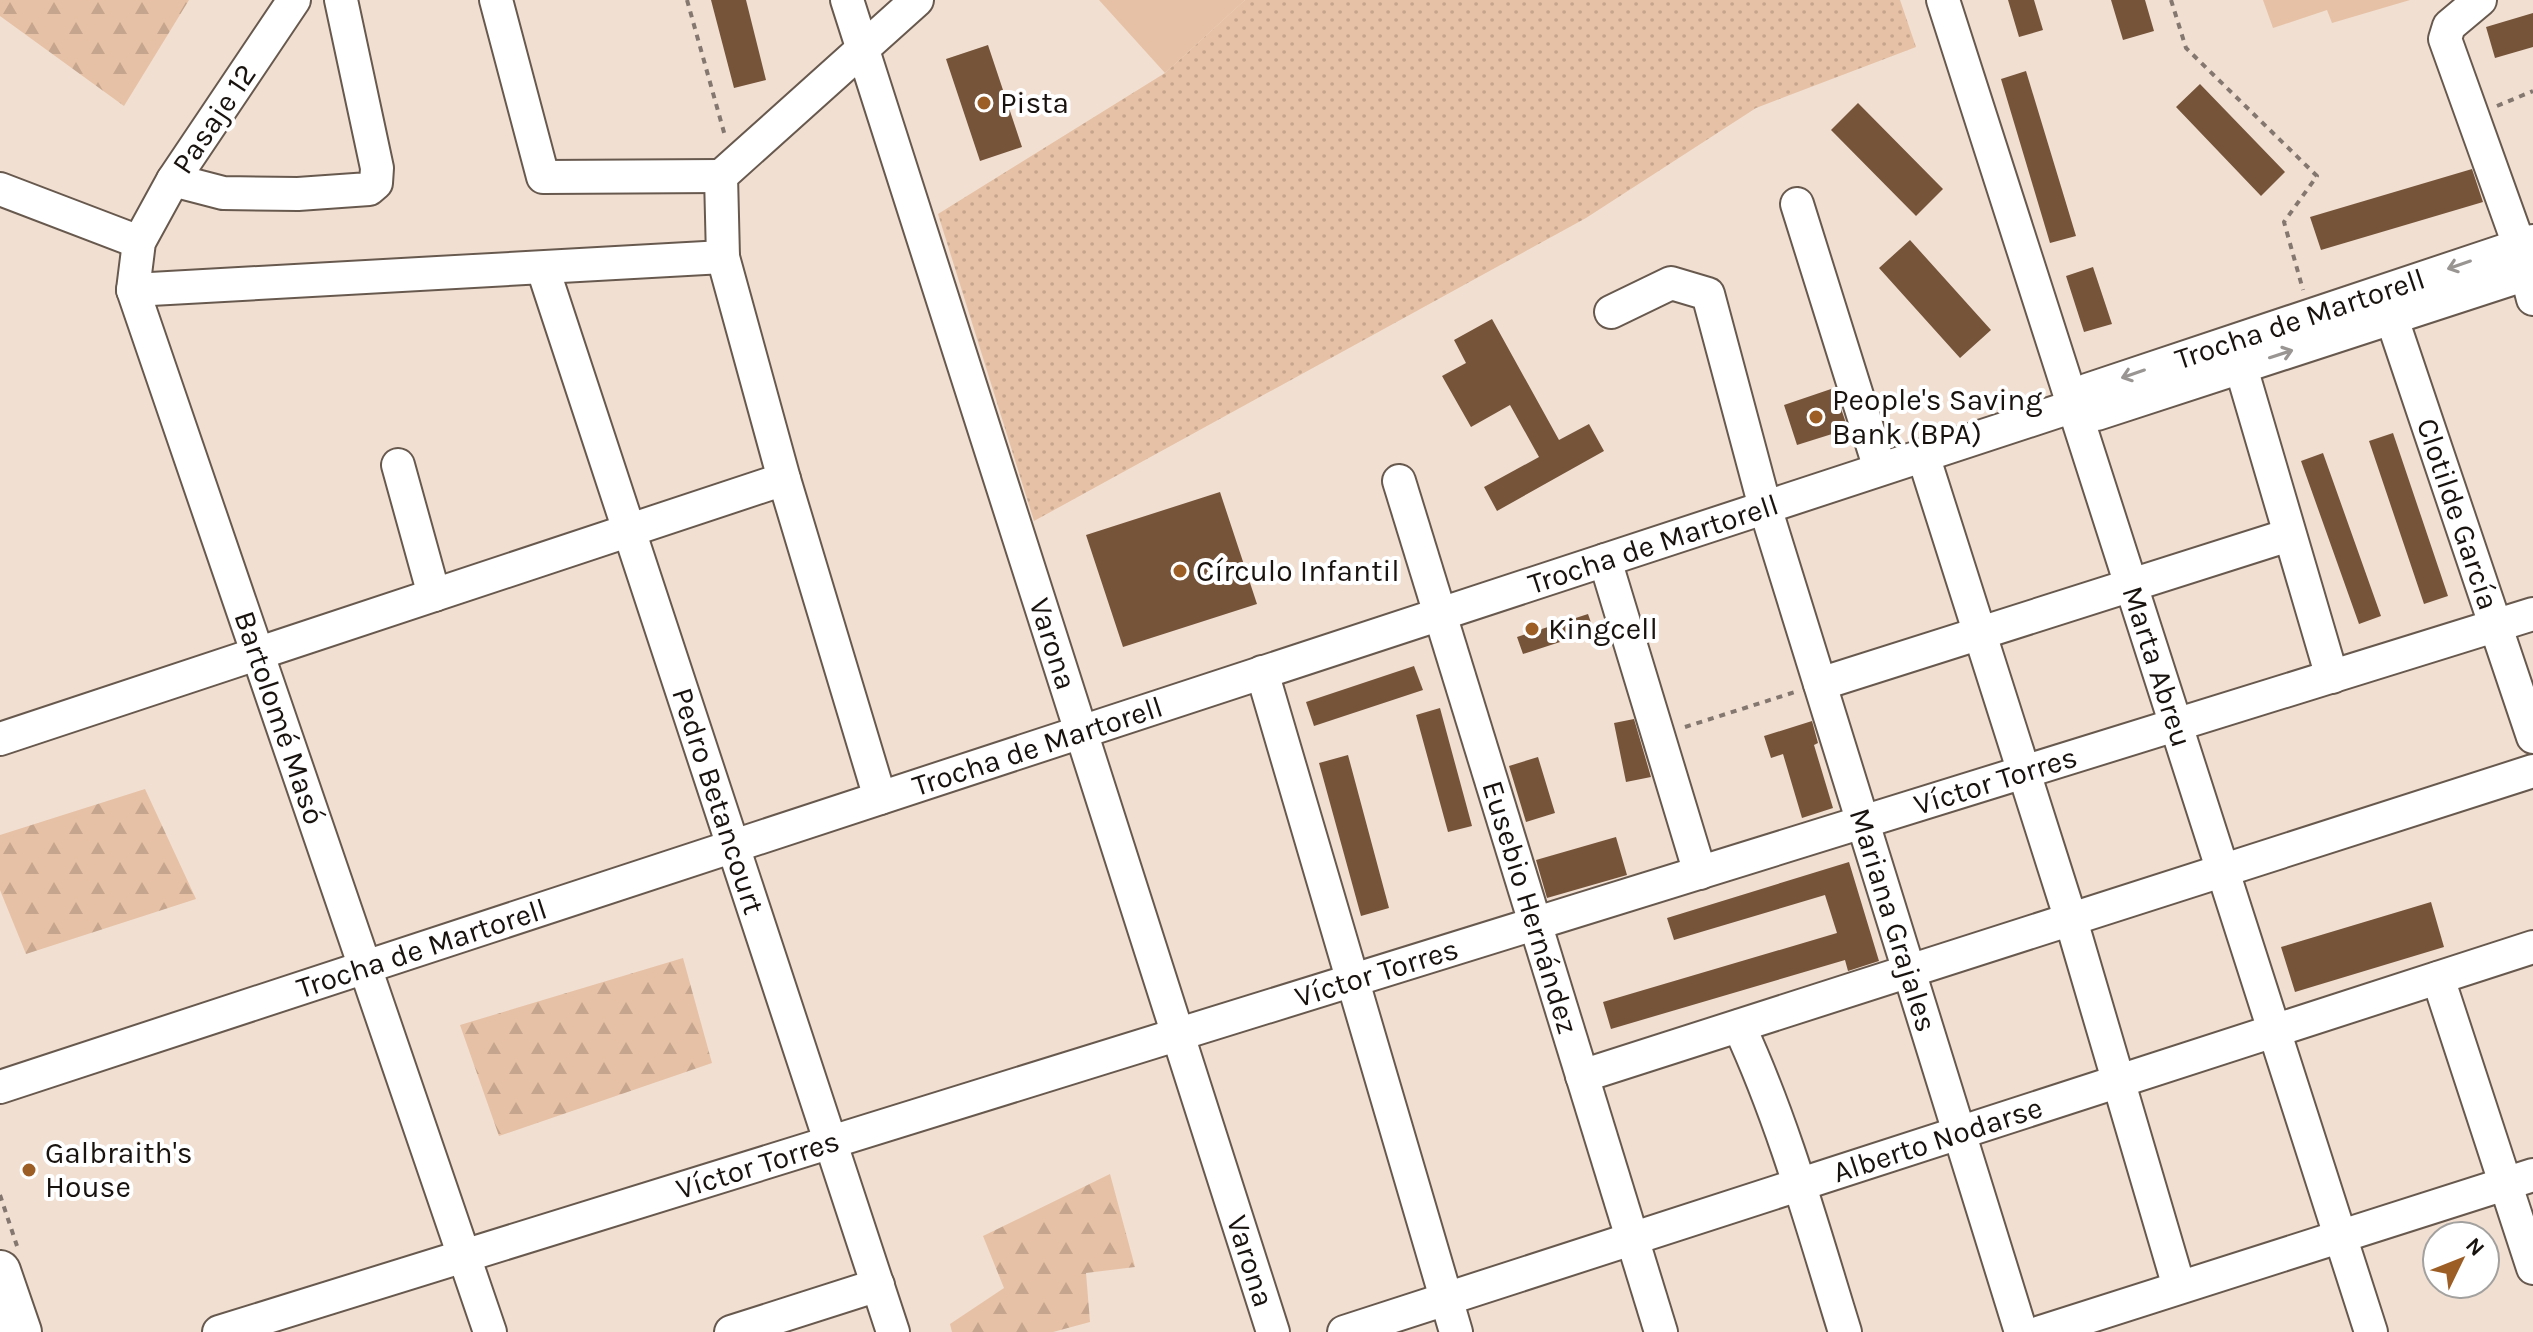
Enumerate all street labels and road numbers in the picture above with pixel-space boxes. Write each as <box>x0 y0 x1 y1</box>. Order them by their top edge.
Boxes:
street label: Pasaje 12 <box>164 57 264 181</box>
street label: Trocha de Martorell <box>2170 260 2429 377</box>
street label: Clotilde García <box>2409 414 2507 614</box>
street label: Trocha de Martorell <box>1523 486 1783 602</box>
street label: Marta Abreu <box>2114 581 2200 752</box>
street label: Varona <box>1021 593 1084 694</box>
street label: Bartolomé Masó <box>226 606 333 829</box>
street label: Pedro Betancourt <box>664 683 772 919</box>
street label: Trocha de Martorell <box>908 688 1167 804</box>
street label: Víctor Torres <box>1909 739 2081 823</box>
street label: Eusebio Hernández <box>1474 776 1586 1038</box>
street label: Mariana Grajales <box>1842 804 1945 1036</box>
street label: Trocha de Martorell <box>292 891 552 1006</box>
street label: Víctor Torres <box>1291 931 1463 1015</box>
street label: Alberto Nodarse <box>1829 1089 2047 1190</box>
street label: Víctor Torres <box>672 1123 844 1207</box>
street label: Varona <box>1219 1211 1282 1311</box>

